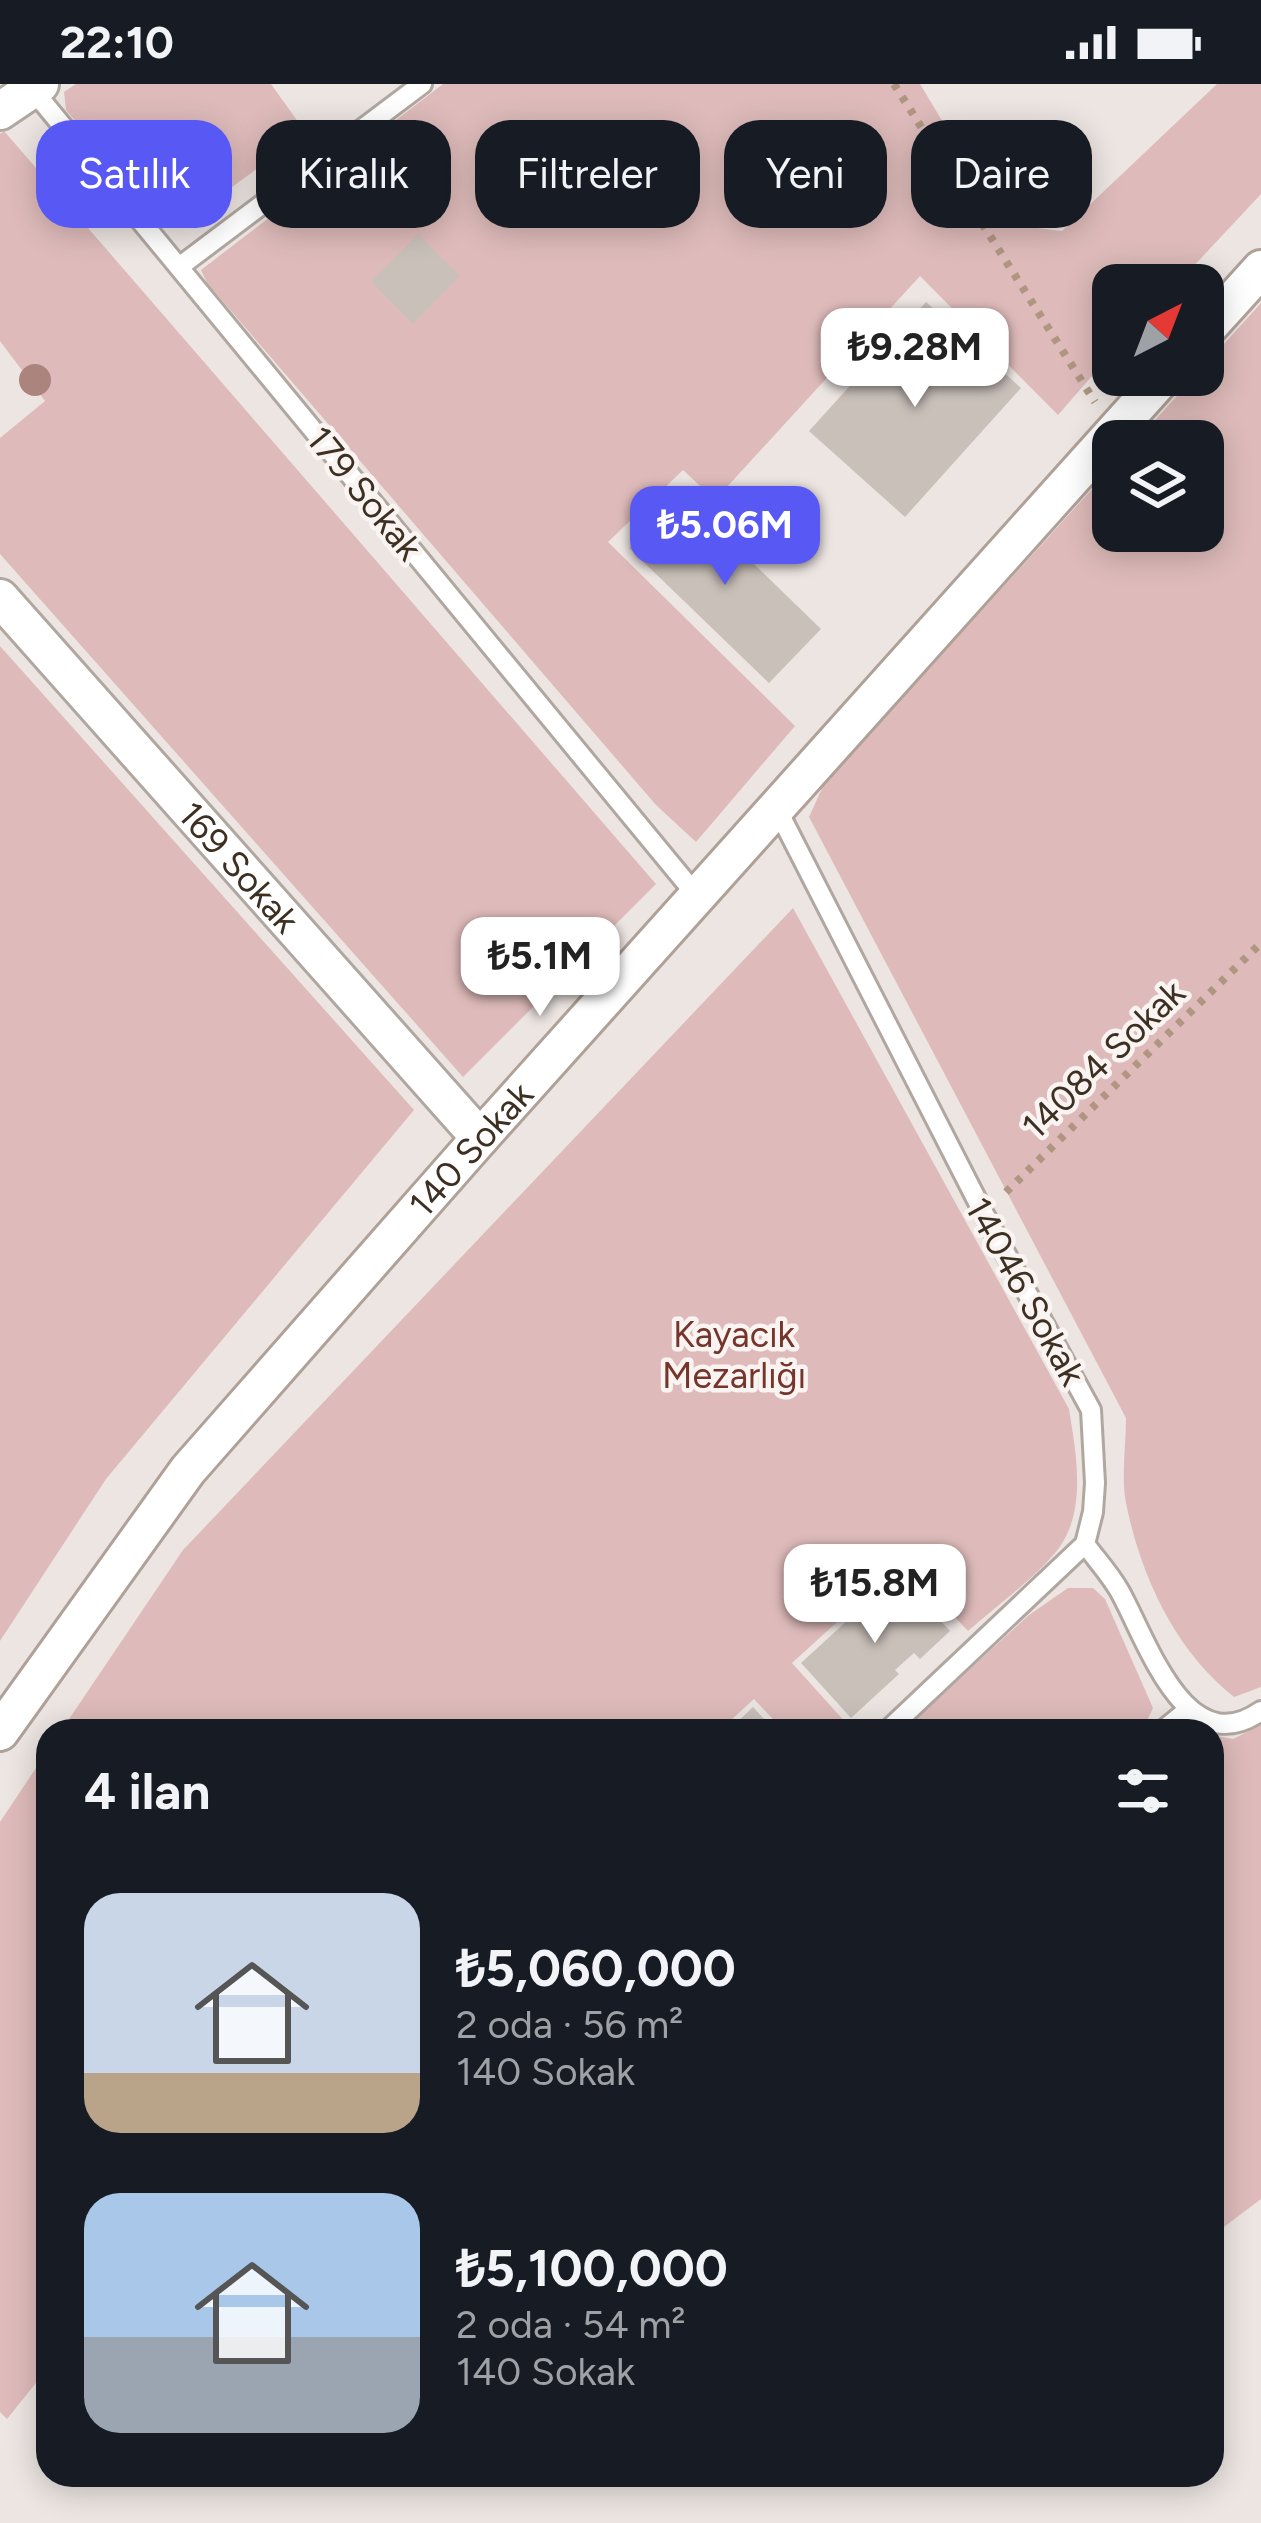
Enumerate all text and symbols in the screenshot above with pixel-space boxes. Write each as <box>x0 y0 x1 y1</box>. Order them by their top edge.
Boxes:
text: 22:10 <box>60 15 174 69</box>
chip: Satılık <box>36 120 232 228</box>
chip: Kiralık <box>256 120 451 228</box>
chip: Filtreler <box>475 120 700 228</box>
chip: Yeni <box>724 120 887 228</box>
chip: Daire <box>911 120 1092 228</box>
north arrow <box>1092 264 1224 396</box>
map controls <box>1092 264 1224 552</box>
pin: ₺9.28M <box>817 308 1013 410</box>
text: ₺9.28M <box>848 323 982 370</box>
street label: 179 Sokak <box>298 418 432 569</box>
button: layers <box>1092 420 1224 552</box>
pin: ₺5.06M <box>627 486 823 588</box>
text: ₺5.06M <box>657 501 793 548</box>
street label: 169 Sokak <box>169 793 309 942</box>
pin: ₺5.1M <box>456 917 624 1019</box>
text: ₺5.1M <box>488 932 592 979</box>
street label: 14084 Sokak <box>1013 971 1194 1148</box>
street label: 140 Sokak <box>400 1073 542 1226</box>
street label: 14046 Sokak <box>956 1190 1095 1393</box>
park label: Kayacık Mezarlığı <box>662 1313 806 1397</box>
pin: ₺15.8M <box>777 1544 973 1646</box>
text: ₺15.8M <box>811 1559 939 1606</box>
icon: filters <box>1110 1758 1176 1824</box>
text: 4 ilan <box>84 1761 210 1822</box>
text: ₺5,060,000 <box>456 1938 736 1999</box>
icon: home <box>180 1941 324 2085</box>
text: 2 oda · 56 m² <box>456 2001 683 2048</box>
text: 140 Sokak <box>456 2048 635 2095</box>
text: ₺5,100,000 <box>456 2238 728 2299</box>
icon: home <box>180 2241 324 2385</box>
text: 2 oda · 54 m² <box>456 2301 686 2348</box>
text: 140 Sokak <box>456 2348 635 2395</box>

